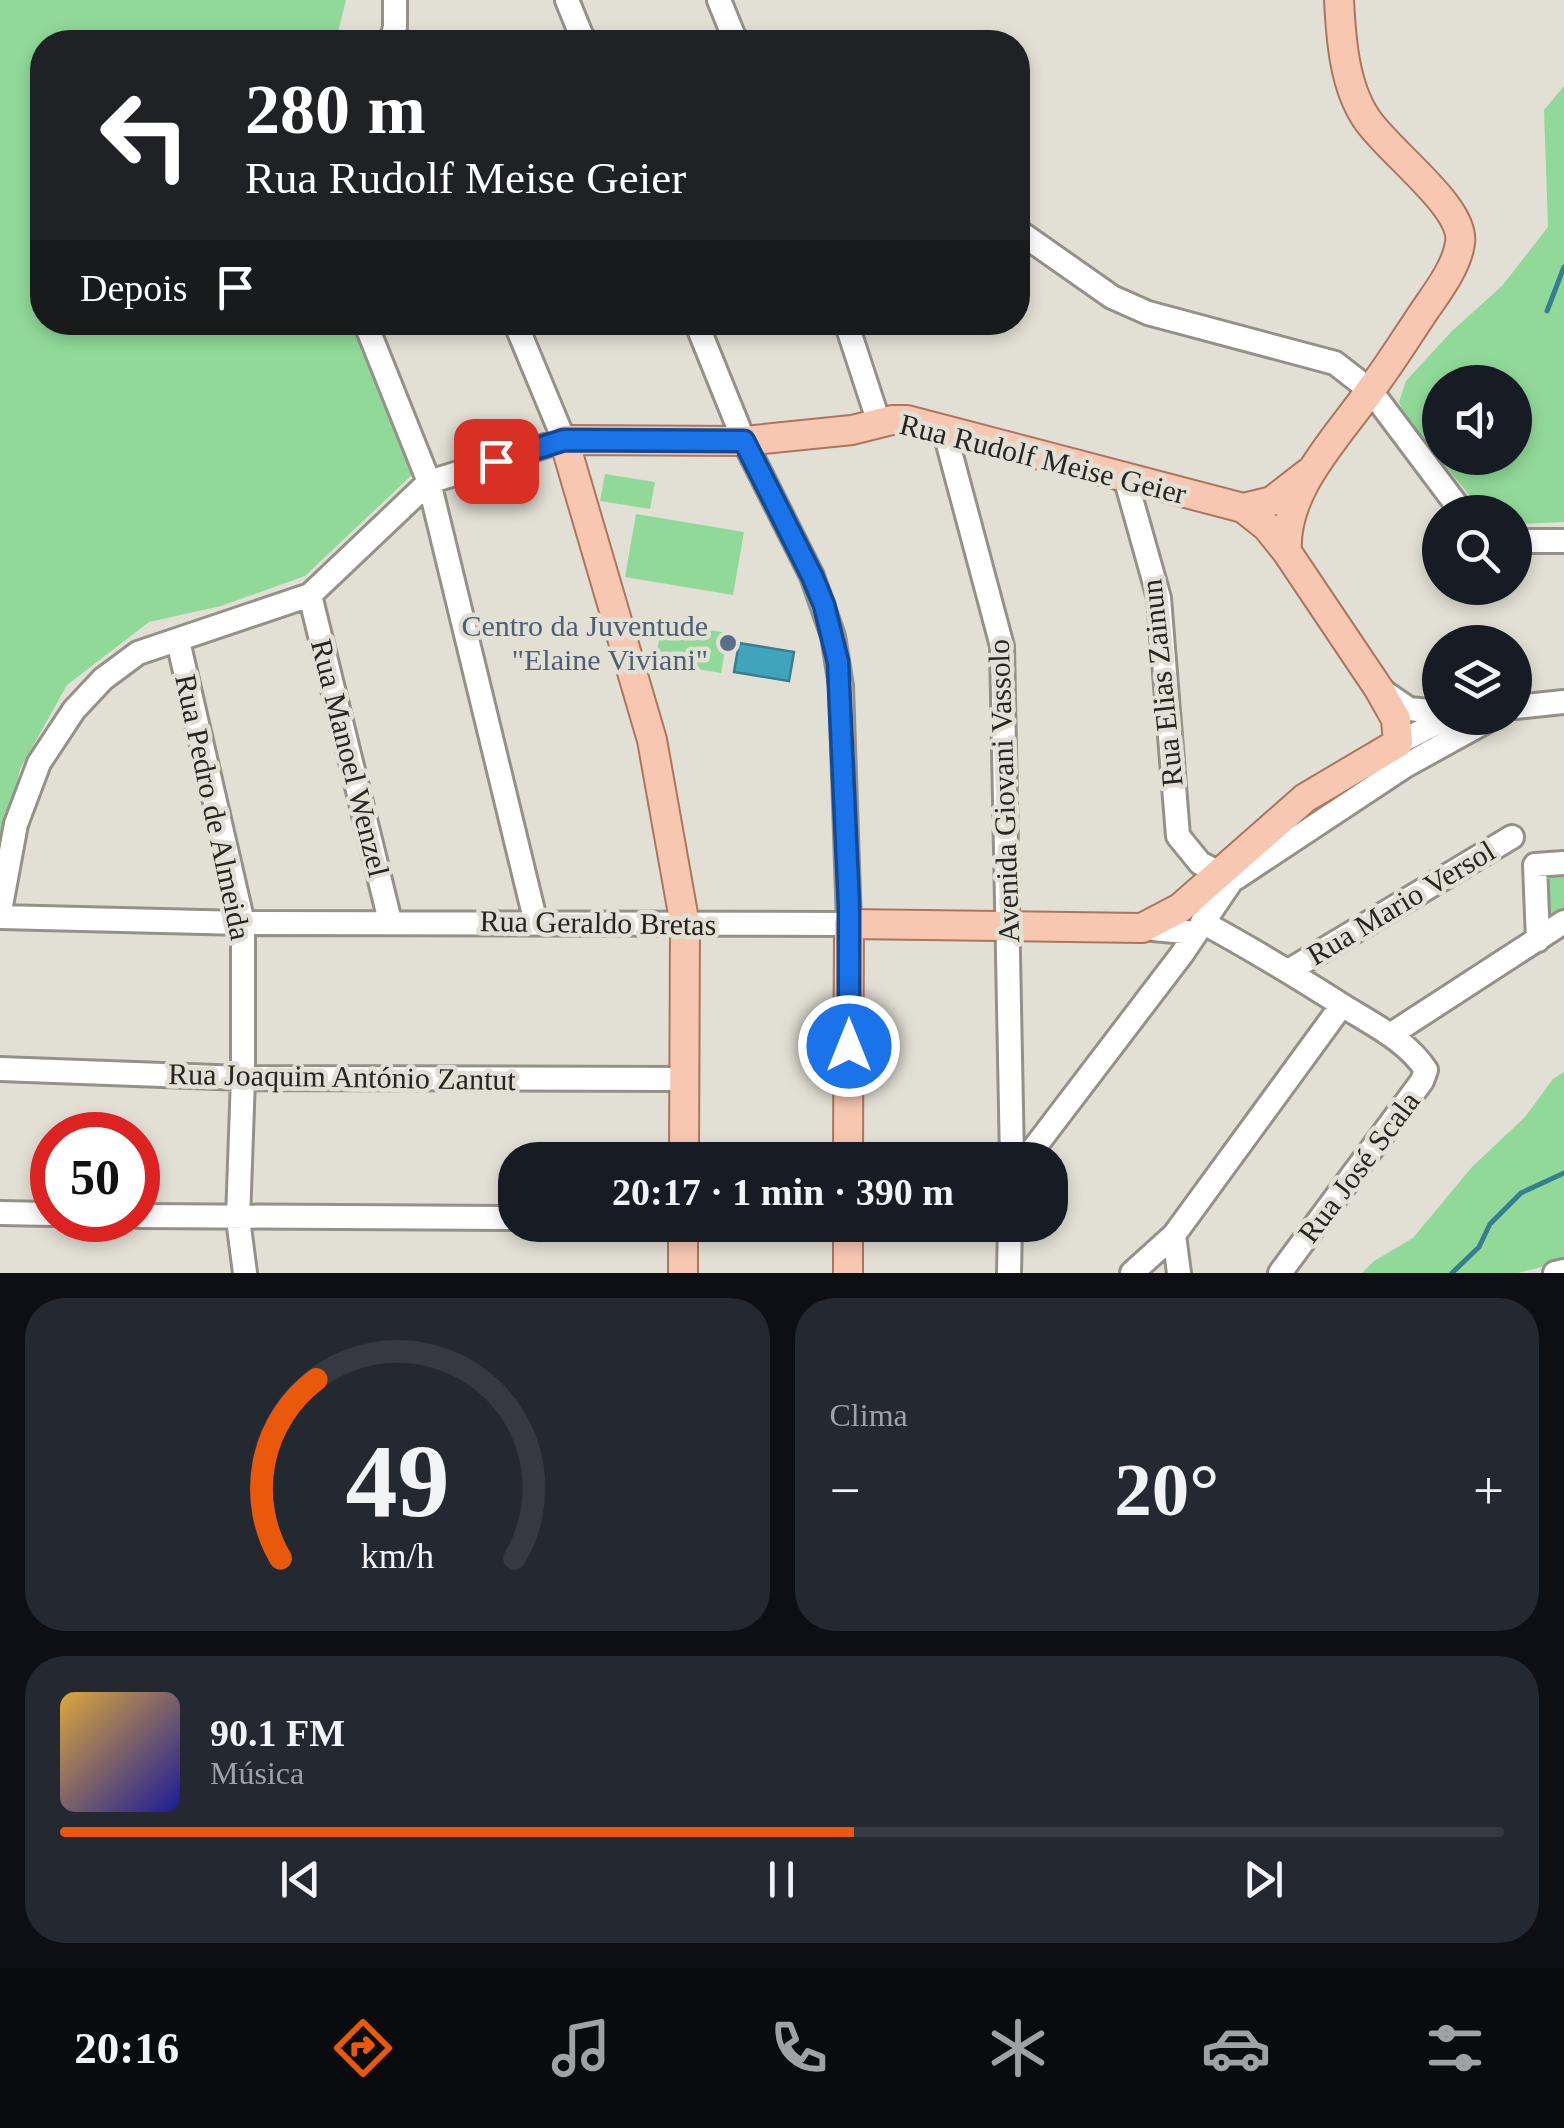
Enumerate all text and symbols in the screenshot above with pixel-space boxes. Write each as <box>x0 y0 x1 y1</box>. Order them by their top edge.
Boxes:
icon: left <box>80 70 210 200</box>
text: 280 m <box>245 71 426 148</box>
text: Rua Rudolf Meise Geier <box>245 153 686 203</box>
icon: arrive <box>208 260 263 315</box>
text: Depois <box>80 267 188 309</box>
map controls <box>1422 365 1532 735</box>
button: sound <box>1422 365 1532 475</box>
street label: Rua Rudolf Meise Geier <box>896 407 1190 510</box>
pin <box>454 419 539 504</box>
icon: arrive <box>469 434 524 489</box>
button: search <box>1422 495 1532 605</box>
street label: Rua Elias Zainun <box>1134 578 1189 788</box>
place label: Centro da Juventude "Elaine Viviani" <box>461 609 708 676</box>
button: layers <box>1422 625 1532 735</box>
marker: Centro da Juventude "Elaine Viviani" <box>717 632 739 654</box>
street label: Rua Manoel Wenzel <box>305 636 396 880</box>
street label: Avenida Giovani Vassolo <box>982 639 1025 943</box>
street label: Rua Pedro de Almeida <box>169 671 258 943</box>
street label: Rua Mario Versol <box>1301 834 1500 972</box>
street label: Rua Geraldo Bretas <box>479 904 717 941</box>
position arrow <box>797 994 901 1098</box>
street label: Rua Joaquim António Zantut <box>168 1057 517 1096</box>
street label: Rua José Scala <box>1291 1085 1426 1248</box>
speed limit sign: 50 <box>30 1112 160 1242</box>
text: 20:17 · 1 min · 390 m <box>612 1171 954 1213</box>
text: Clima <box>830 1397 908 1433</box>
text: 49 <box>345 1423 449 1538</box>
text: 20° <box>1114 1448 1219 1531</box>
text: − <box>830 1460 861 1521</box>
text: + <box>1473 1460 1504 1521</box>
text: km/h <box>361 1536 434 1576</box>
text: 90.1 FM <box>210 1712 345 1754</box>
text: Música <box>210 1755 304 1791</box>
icon: previous <box>273 1852 328 1907</box>
icon: pause <box>754 1852 809 1907</box>
icon: next <box>1236 1852 1291 1907</box>
icon: directions <box>328 2013 398 2083</box>
icon: music <box>546 2013 616 2083</box>
icon: phone <box>764 2013 834 2083</box>
icon: climate <box>983 2013 1053 2083</box>
icon: car <box>1201 2013 1271 2083</box>
icon: filters <box>1420 2013 1490 2083</box>
text: 20:16 <box>74 2023 179 2073</box>

